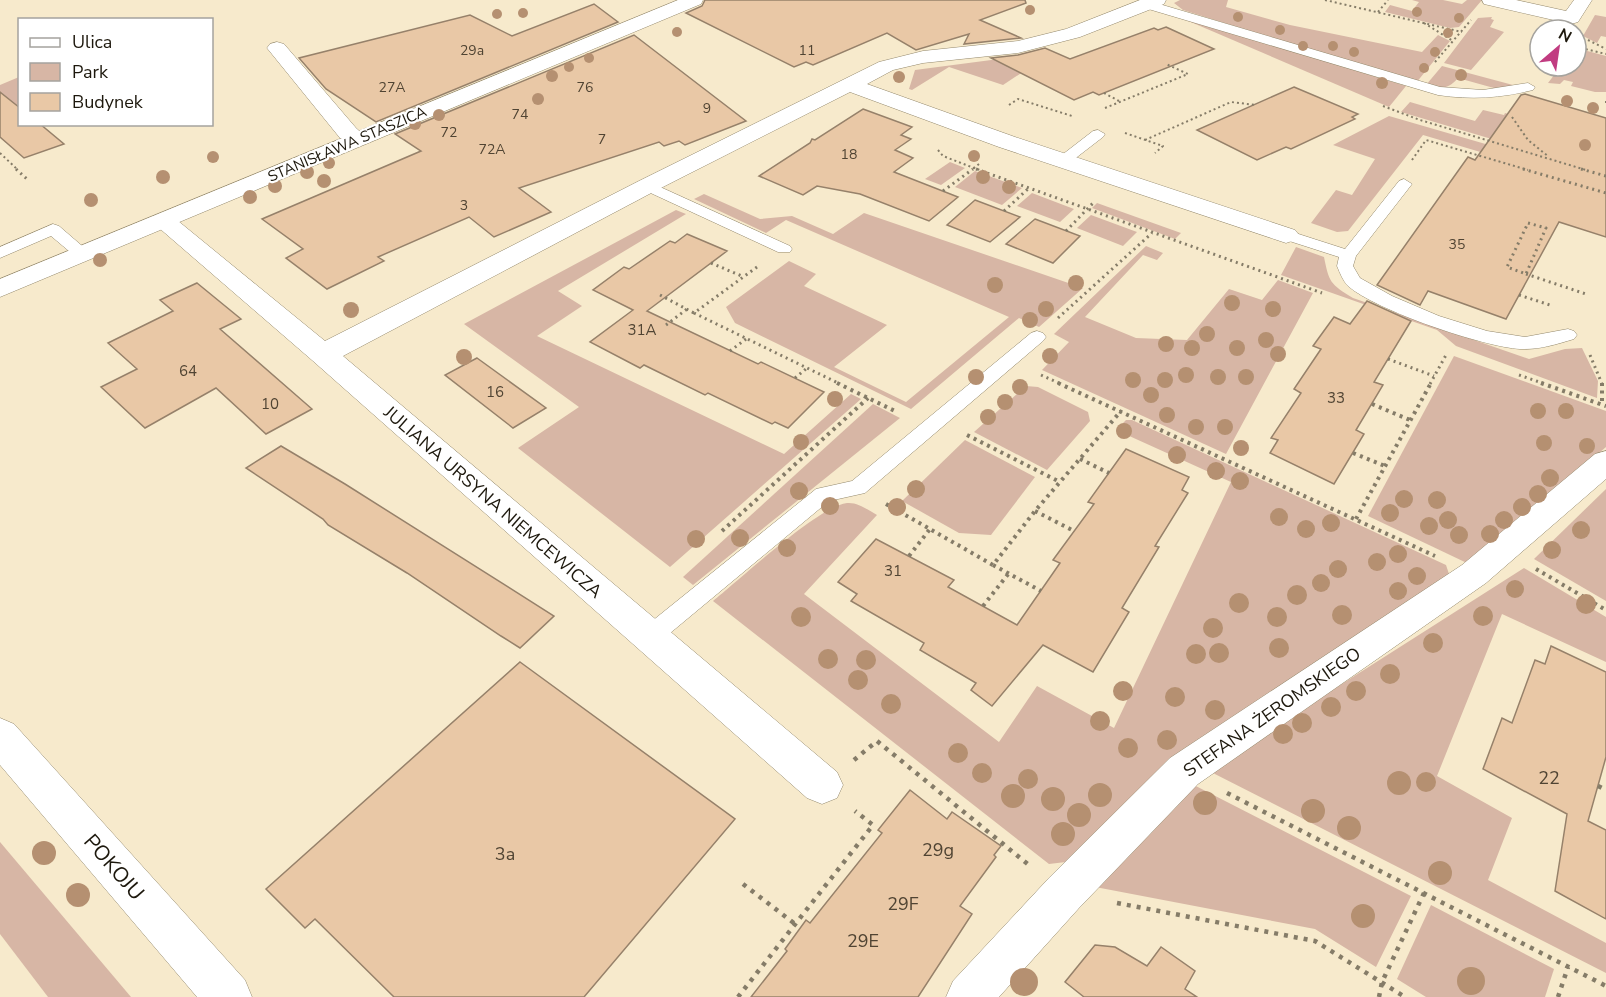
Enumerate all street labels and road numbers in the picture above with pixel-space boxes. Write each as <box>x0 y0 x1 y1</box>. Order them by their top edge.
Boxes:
street label: STANISŁAWA STASZICA <box>265 101 430 187</box>
street label: JULIANA URSYNA NIEMCEWICZA <box>378 400 607 603</box>
street label: STEFANA ŻEROMSKIEGO <box>1178 641 1366 783</box>
street label: POKOJU <box>77 828 151 906</box>

